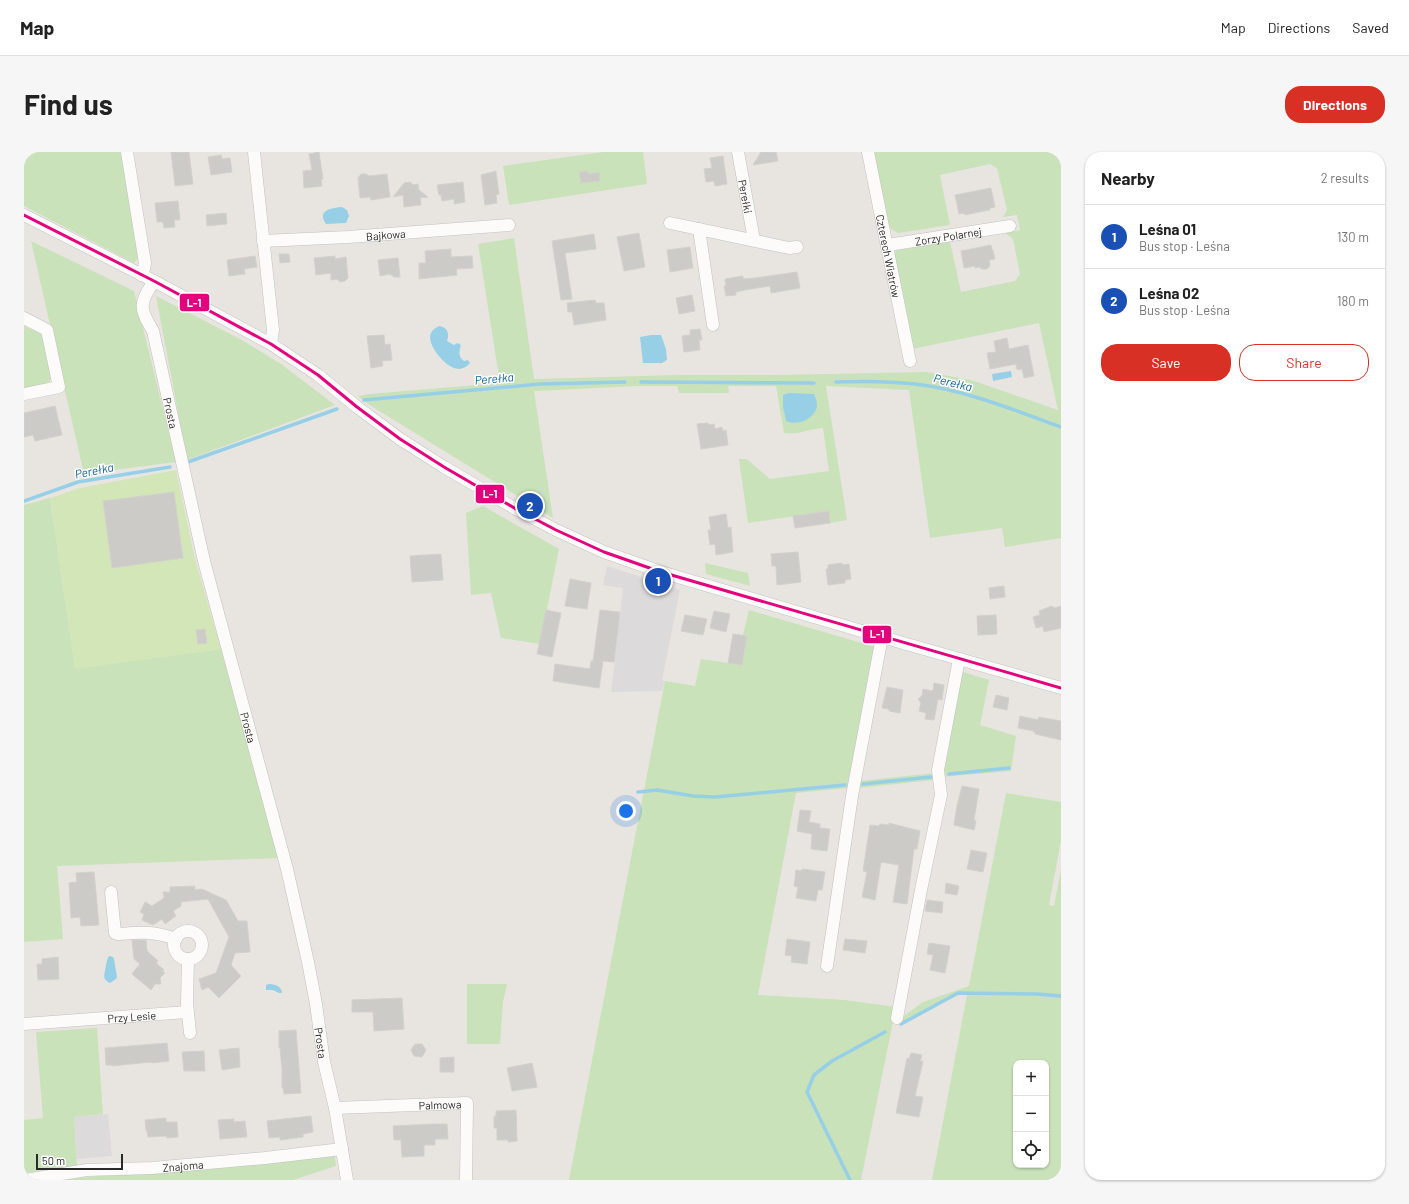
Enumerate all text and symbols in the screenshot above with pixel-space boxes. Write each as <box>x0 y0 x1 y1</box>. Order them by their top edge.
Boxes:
text: Map <box>20 16 54 39</box>
text: Map <box>1221 19 1246 36</box>
text: Directions <box>1268 19 1330 36</box>
text: Saved <box>1352 19 1389 36</box>
button: Directions <box>1285 86 1385 123</box>
text: Find us <box>24 87 113 121</box>
text: Nearby <box>1101 168 1155 188</box>
text: 2 results <box>1321 170 1369 186</box>
street label: Perełki <box>737 178 756 214</box>
street label: Czterech Wiatrów <box>874 213 904 299</box>
text: Leśna 01 <box>1139 220 1196 238</box>
street label: Zorzy Polarnej <box>914 224 982 247</box>
street label: Bajkowa <box>366 226 406 242</box>
text: 1 <box>1112 229 1116 245</box>
text: 130 m <box>1337 229 1369 245</box>
text: Bus stop · Leśna <box>1139 238 1230 254</box>
text: Leśna 02 <box>1139 284 1199 302</box>
line badge: L-1 <box>179 293 210 312</box>
text: 2 <box>1110 293 1118 309</box>
text: 180 m <box>1337 293 1369 309</box>
text: L-1 <box>187 296 201 309</box>
text: Bus stop · Leśna <box>1139 302 1230 318</box>
button: Save <box>1101 344 1231 381</box>
button: Share <box>1239 344 1369 381</box>
water label: Perełka <box>474 369 514 387</box>
water label: Perełka <box>932 370 974 394</box>
street label: Prosta <box>161 396 181 430</box>
water label: Perełka <box>73 459 115 481</box>
line badge: L-1 <box>475 484 505 504</box>
text: L-1 <box>483 487 497 500</box>
pin: 2 <box>517 491 543 521</box>
pin: 1 <box>645 566 671 596</box>
line badge: L-1 <box>862 625 892 644</box>
text: L-1 <box>870 627 884 640</box>
street label: Prosta <box>238 710 259 744</box>
your location <box>616 801 636 821</box>
street label: Przy Lesie <box>107 1008 157 1024</box>
street label: Prosta <box>313 1026 330 1059</box>
map controls <box>1013 1060 1049 1168</box>
button: + <box>1013 1060 1049 1096</box>
button: − <box>1013 1096 1049 1132</box>
street label: Palmowa <box>418 1097 462 1111</box>
button: locate <box>1013 1132 1049 1168</box>
scale bar <box>36 1152 123 1171</box>
text: 50 m <box>42 1154 65 1167</box>
street label: Znajoma <box>162 1157 204 1174</box>

